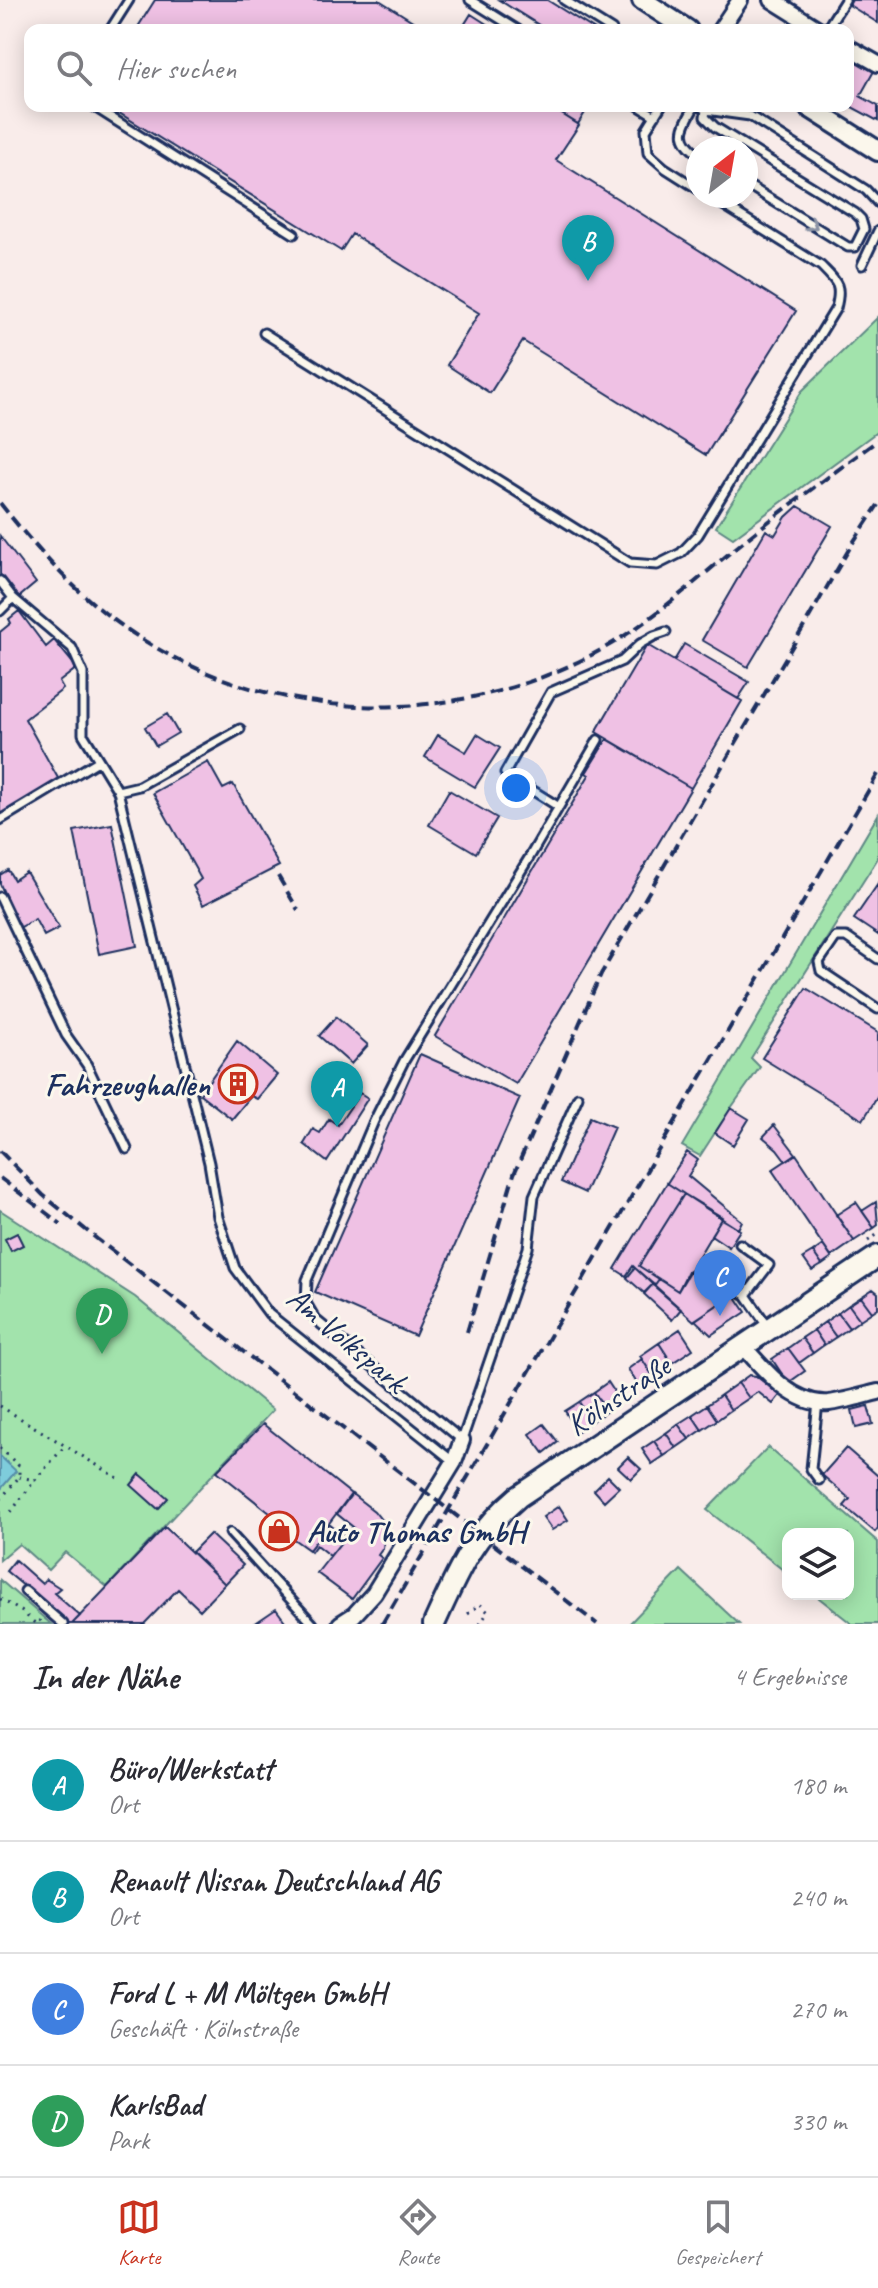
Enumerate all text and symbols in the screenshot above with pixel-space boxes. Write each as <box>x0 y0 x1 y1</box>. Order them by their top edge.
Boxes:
search box <box>24 24 854 112</box>
icon: search <box>52 46 96 90</box>
text: Hier suchen <box>116 49 236 87</box>
north arrow <box>686 136 758 208</box>
pin: B <box>562 215 614 281</box>
one-way arrow <box>803 215 818 231</box>
your location <box>496 768 536 808</box>
pin: A <box>311 1061 363 1127</box>
building icon: Fahrzeughallen <box>217 1063 259 1105</box>
place label: Fahrzeughallen <box>45 1064 211 1105</box>
pin: C <box>694 1250 746 1316</box>
street label: Am Volkspark <box>278 1277 417 1403</box>
pin: D <box>76 1288 128 1354</box>
street label: Kölnstraße <box>558 1344 680 1445</box>
shop icon: Auto Thomas GmbH <box>258 1510 300 1552</box>
place label: Auto Thomas GmbH <box>307 1511 531 1552</box>
map controls <box>782 1528 854 1600</box>
button: layers <box>782 1528 854 1600</box>
text: In der Nähe <box>32 1655 178 1698</box>
text: 4 Ergebnisse <box>733 1660 846 1693</box>
text: Büro/Werkstatt <box>108 1750 273 1788</box>
text: A <box>51 1769 65 1802</box>
text: 180 m <box>790 1769 846 1802</box>
text: Ort <box>108 1788 139 1821</box>
text: Renault Nissan Deutschland AG <box>108 1862 439 1900</box>
text: B <box>51 1881 65 1914</box>
text: 240 m <box>790 1881 846 1914</box>
text: Ort <box>108 1900 139 1933</box>
text: Ford L + M Möltgen GmbH <box>108 1974 386 2012</box>
text: C <box>52 1993 64 2026</box>
text: 270 m <box>790 1993 846 2026</box>
text: Geschäft · Kölnstraße <box>108 2012 298 2045</box>
text: KarlsBad <box>108 2086 202 2124</box>
text: D <box>50 2105 66 2138</box>
text: 330 m <box>790 2105 846 2138</box>
text: Park <box>108 2124 149 2157</box>
tab: Karte <box>117 2195 161 2271</box>
tab: Route <box>396 2195 440 2271</box>
tab: Gespeichert <box>675 2195 761 2271</box>

